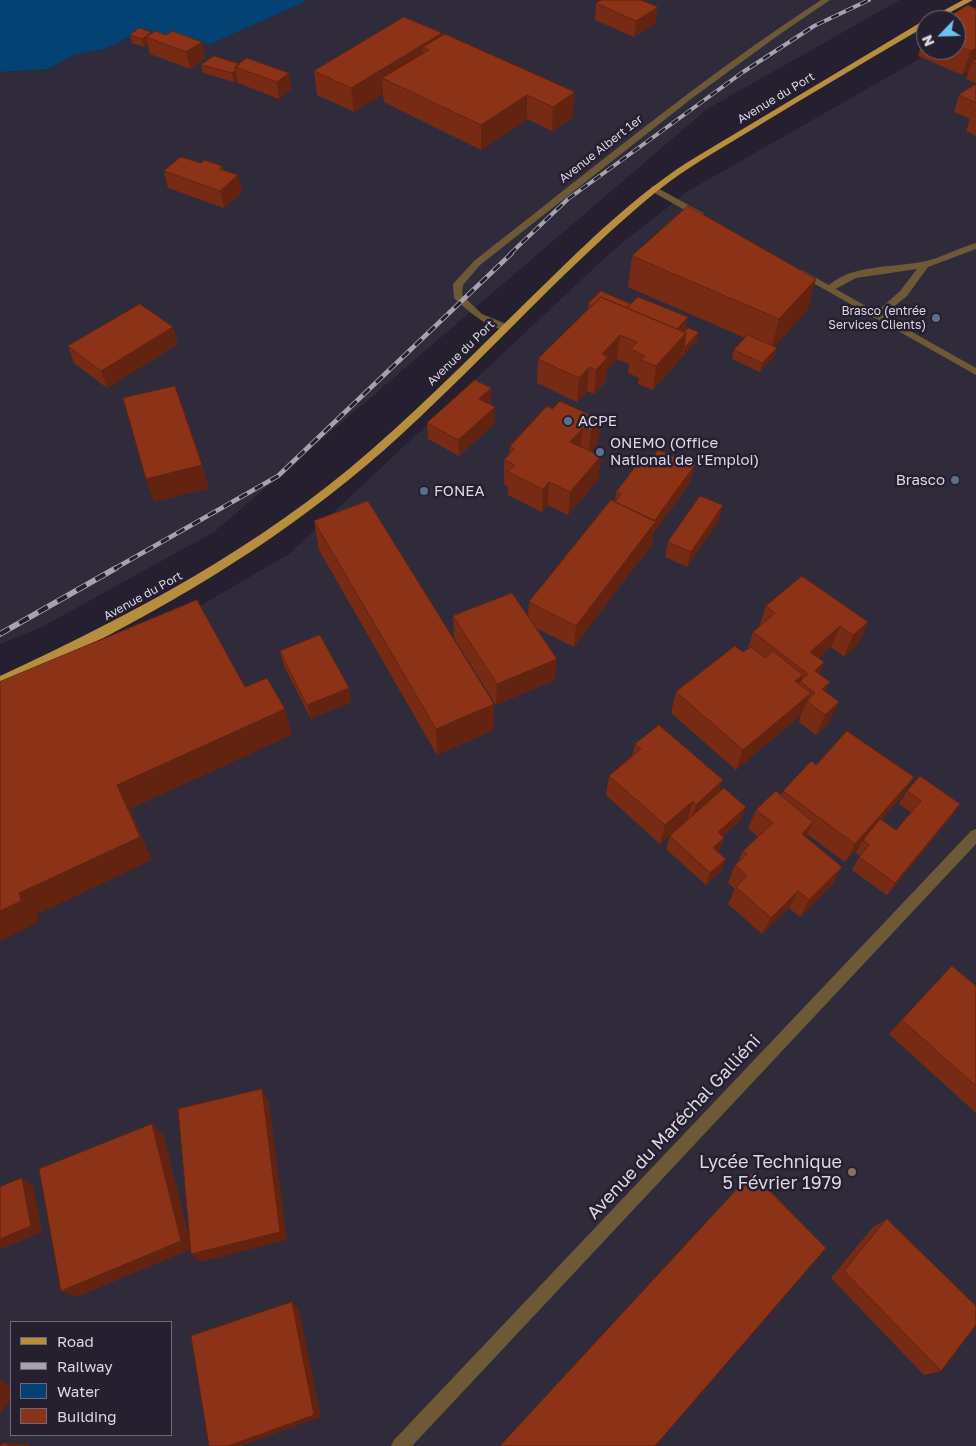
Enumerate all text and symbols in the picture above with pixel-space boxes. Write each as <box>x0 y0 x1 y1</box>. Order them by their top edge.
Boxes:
north arrow <box>916 10 966 60</box>
text: N <box>918 33 938 49</box>
street label: Avenue du Port <box>735 69 817 127</box>
street label: Avenue Albert 1er <box>557 112 645 186</box>
place label: Brasco (entrée Services Clients) <box>828 304 926 332</box>
marker: Brasco (entrée Services Clients) <box>930 312 942 324</box>
street label: Avenue du Port <box>424 317 498 389</box>
place label: ACPE <box>578 412 617 430</box>
marker: ACPE <box>562 415 574 427</box>
place label: ONEMO (Office National de l'Emploi) <box>610 434 759 469</box>
marker: ONEMO (Office National de l'Emploi) <box>594 446 606 458</box>
place label: Brasco <box>896 471 945 489</box>
marker: Brasco <box>949 474 961 486</box>
place label: FONEA <box>434 482 485 500</box>
marker: FONEA <box>418 485 430 497</box>
street label: Avenue du Port <box>101 568 185 624</box>
street label: Avenue du Maréchal Galliéni <box>583 1030 765 1224</box>
place label: Lycée Technique 5 Février 1979 <box>699 1151 842 1194</box>
marker: Lycée Technique 5 Février 1979 <box>846 1166 858 1178</box>
legend <box>10 1321 172 1436</box>
text: Road <box>57 1332 94 1350</box>
text: Railway <box>57 1357 113 1375</box>
text: Water <box>57 1382 100 1400</box>
text: Building <box>57 1407 117 1425</box>

